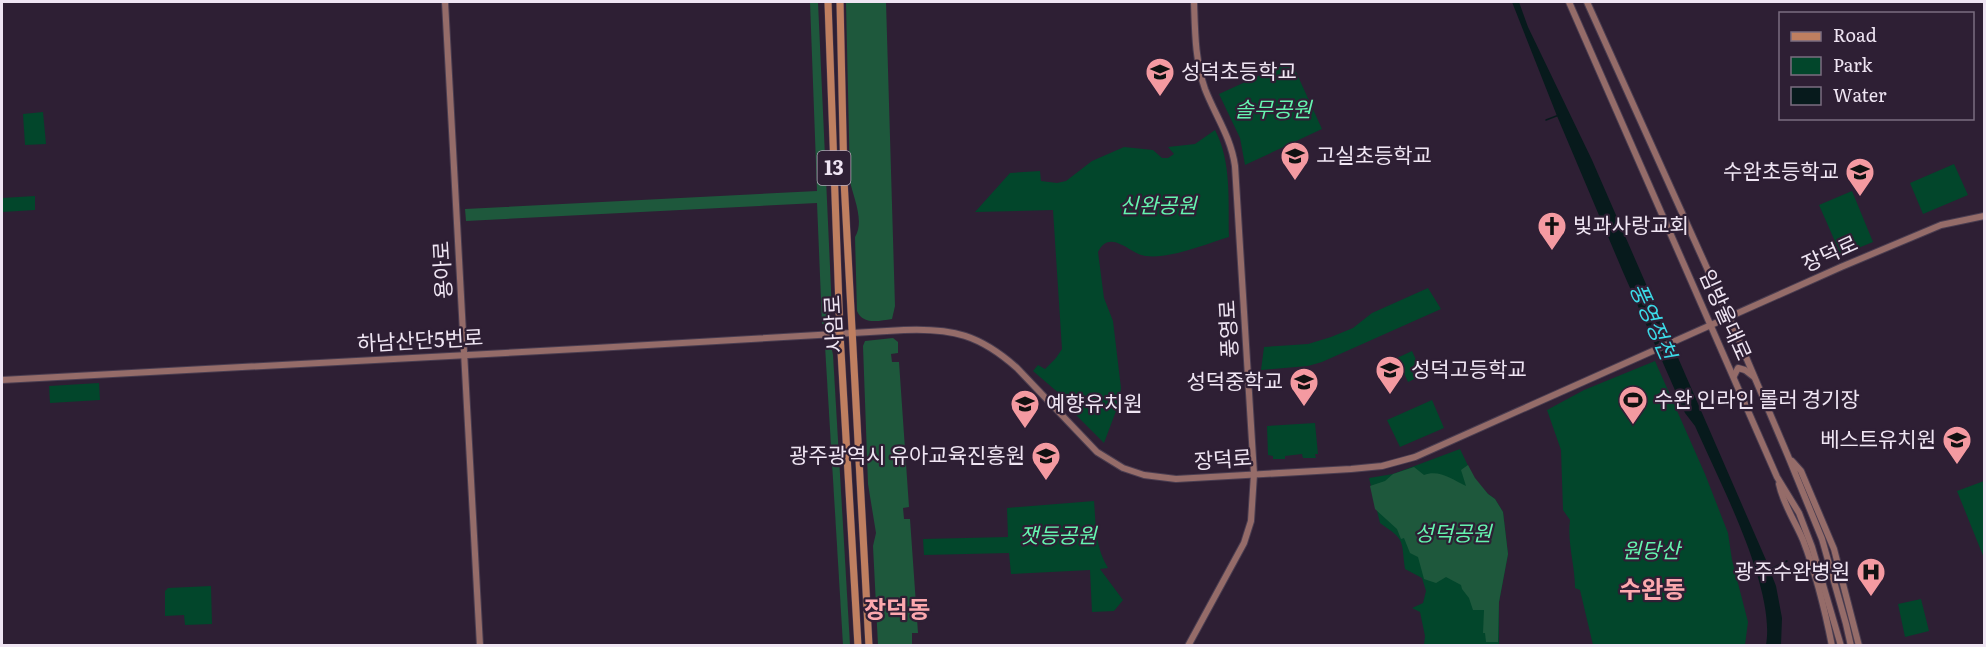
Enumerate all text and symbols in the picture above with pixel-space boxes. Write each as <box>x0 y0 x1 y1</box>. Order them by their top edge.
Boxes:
legend <box>1779 12 1974 120</box>
text: Road <box>1833 21 1877 48</box>
text: Park <box>1833 51 1874 78</box>
place label: 성덕초등학교 <box>1181 54 1297 85</box>
school or university icon: 성덕초등학교 <box>1144 56 1176 98</box>
text: Water <box>1833 81 1887 108</box>
park label: 솔무공원 <box>1234 92 1313 123</box>
place label: 고실초등학교 <box>1316 138 1432 169</box>
school or university icon: 고실초등학교 <box>1279 140 1311 182</box>
road number: 13 <box>818 151 850 185</box>
place label: 수완초등학교 <box>1723 154 1839 185</box>
school or university icon: 수완초등학교 <box>1844 156 1876 198</box>
park label: 신완공원 <box>1119 188 1198 219</box>
place label: 빛과사랑교회 <box>1573 208 1689 239</box>
church icon: 빛과사랑교회 <box>1536 210 1568 252</box>
street label: 장덕로 <box>1796 226 1862 278</box>
street label: 용아로 <box>424 240 457 300</box>
street label: 임방울대로 <box>1693 264 1761 364</box>
water label: 풍영정천 <box>1623 277 1687 367</box>
street label: 사암로 <box>815 294 848 354</box>
street label: 풍영로 <box>1210 299 1243 359</box>
street label: 하남산단5번로 <box>356 320 484 357</box>
place label: 성덕고등학교 <box>1411 352 1527 383</box>
school or university icon: 성덕고등학교 <box>1374 354 1406 396</box>
place label: 성덕중학교 <box>1186 364 1283 395</box>
school or university icon: 성덕중학교 <box>1288 366 1320 408</box>
place label: 수완 인라인 롤러 경기장 <box>1654 382 1860 413</box>
sports icon: 수완 인라인 롤러 경기장 <box>1617 384 1649 426</box>
place label: 예향유치원 <box>1046 386 1143 417</box>
school or university icon: 예향유치원 <box>1009 388 1041 430</box>
place label: 베스트유치원 <box>1820 422 1936 453</box>
school or university icon: 베스트유치원 <box>1941 424 1973 466</box>
place label: 광주광역시 유아교육진흥원 <box>789 438 1025 469</box>
school or university icon: 광주광역시 유아교육진흥원 <box>1030 440 1062 482</box>
street label: 장덕로 <box>1193 440 1253 475</box>
park label: 성덕공원 <box>1414 516 1493 547</box>
park label: 잿등공원 <box>1019 518 1098 549</box>
park label: 원당산 <box>1622 533 1683 564</box>
place label: 광주수완병원 <box>1734 554 1850 585</box>
hospital icon: 광주수완병원 <box>1855 556 1887 598</box>
district label: 수완동 <box>1619 570 1685 605</box>
district label: 장덕동 <box>864 590 930 625</box>

